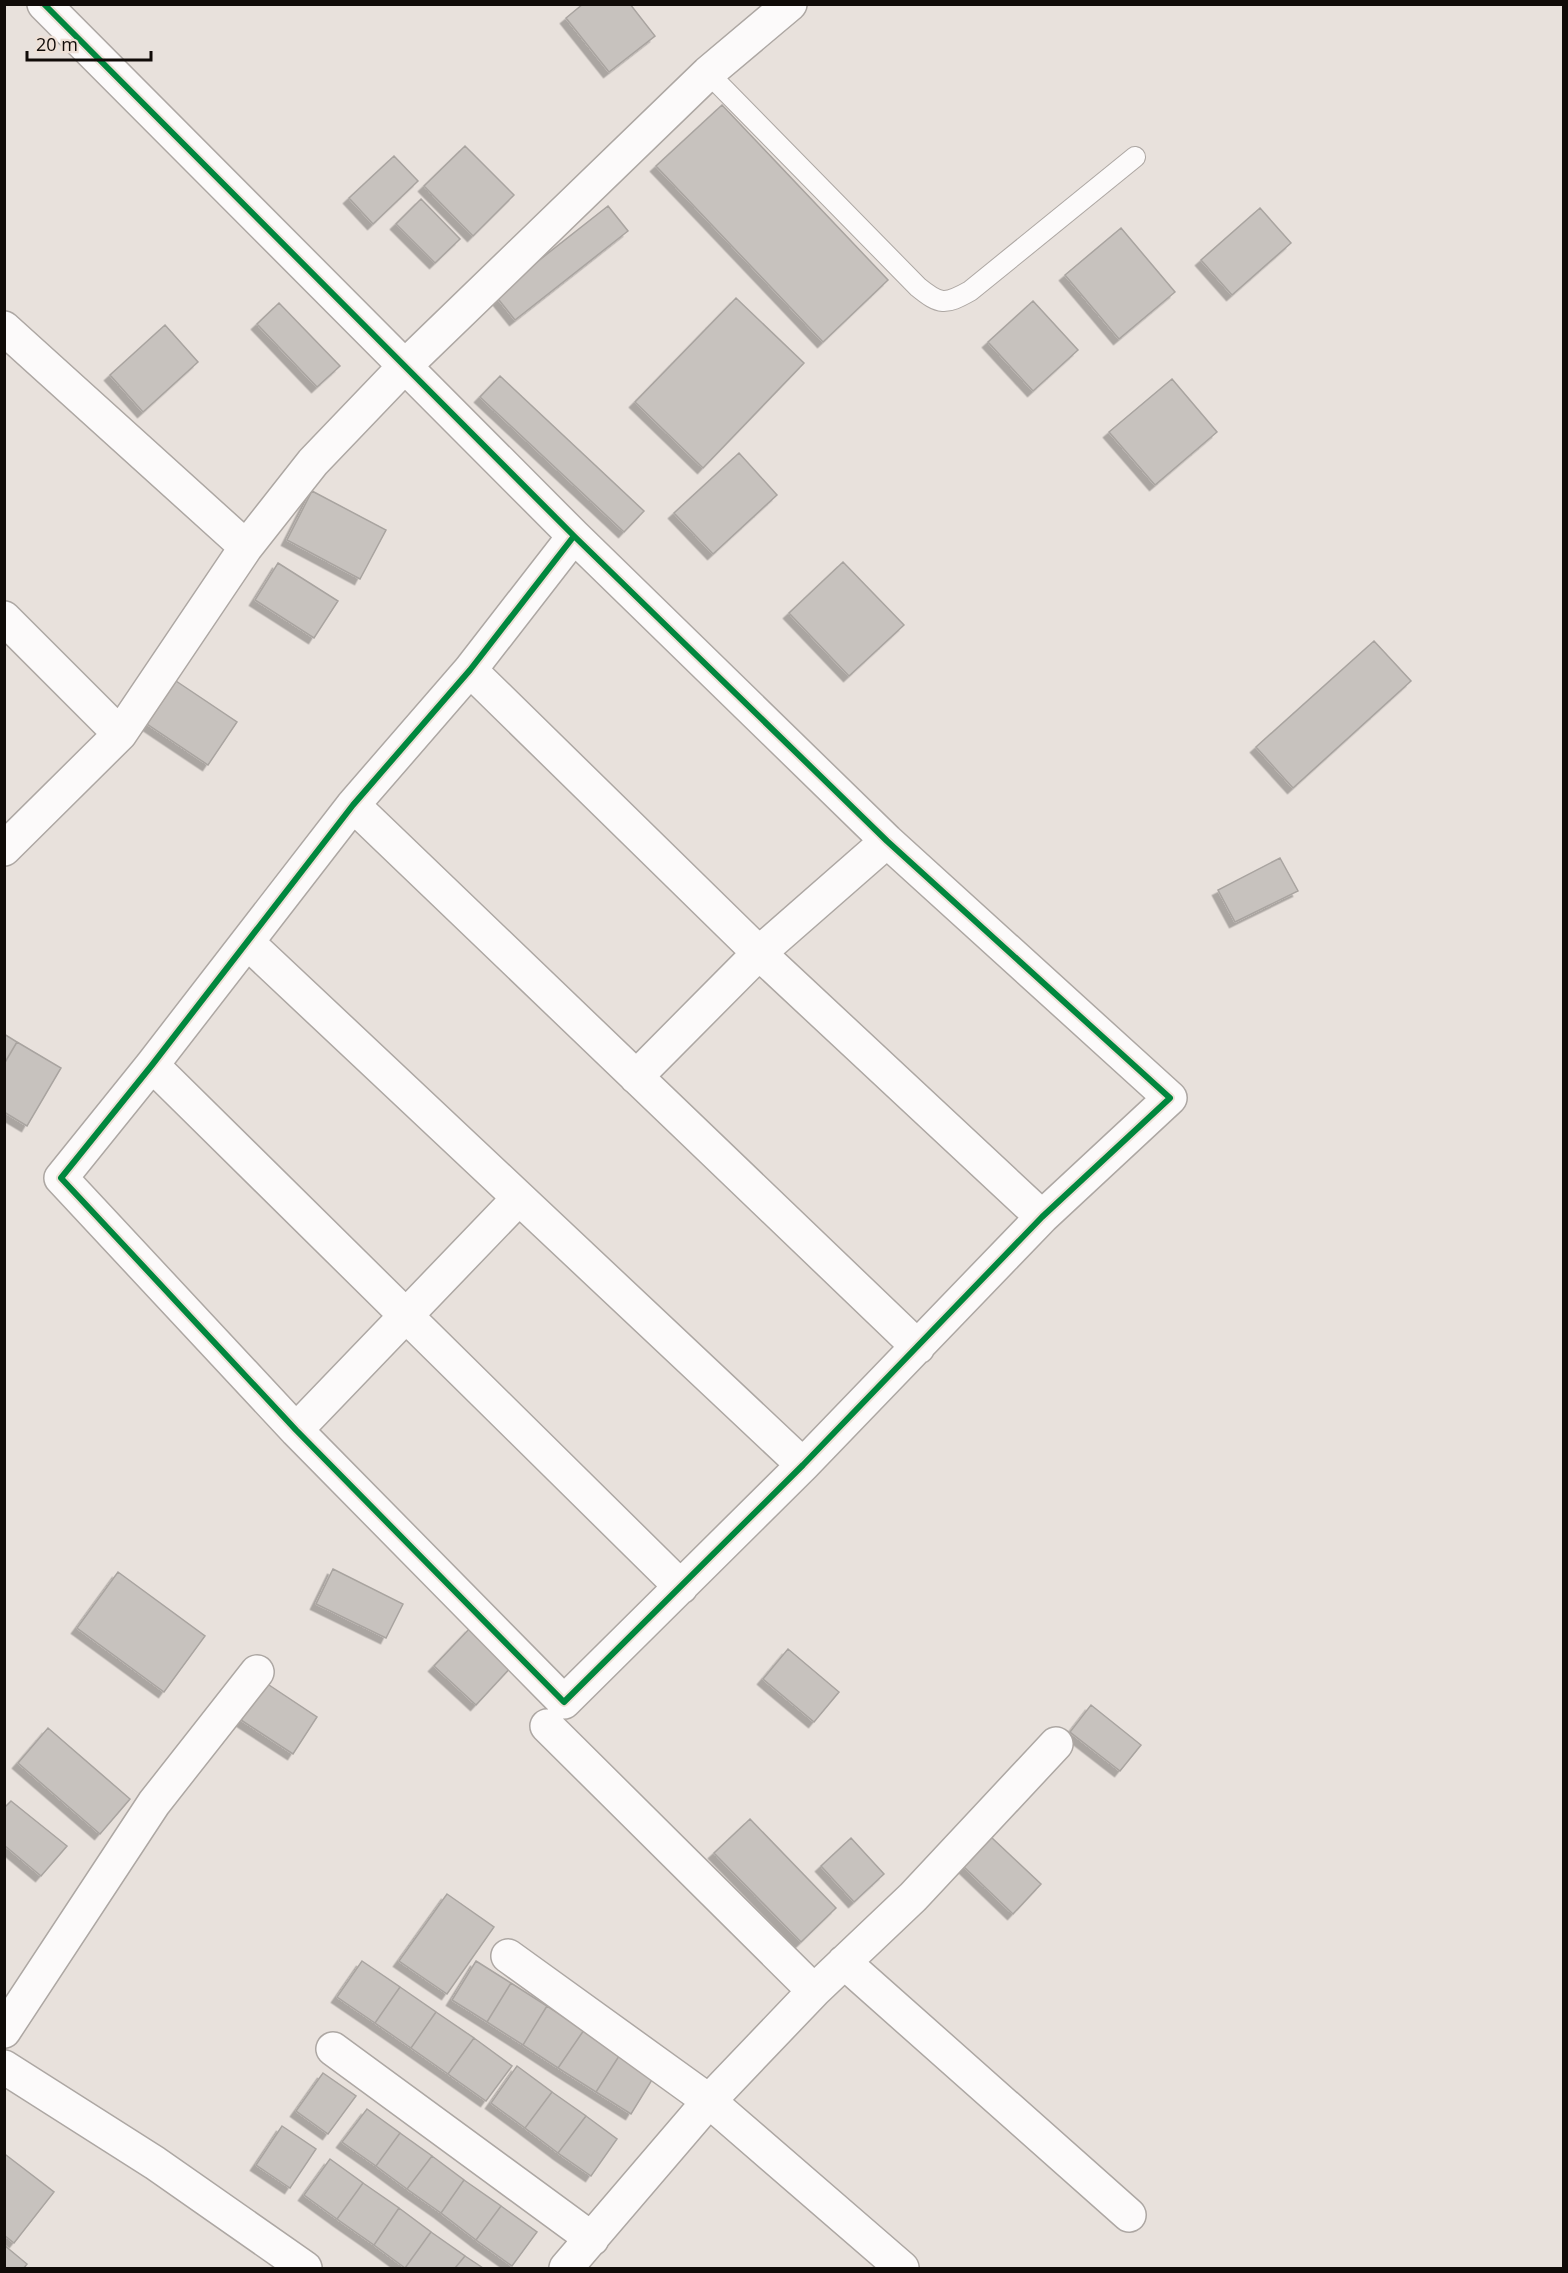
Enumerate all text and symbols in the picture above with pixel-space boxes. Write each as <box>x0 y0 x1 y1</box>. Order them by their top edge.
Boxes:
scale bar <box>27 24 152 62</box>
text: 20 m <box>36 32 78 56</box>

